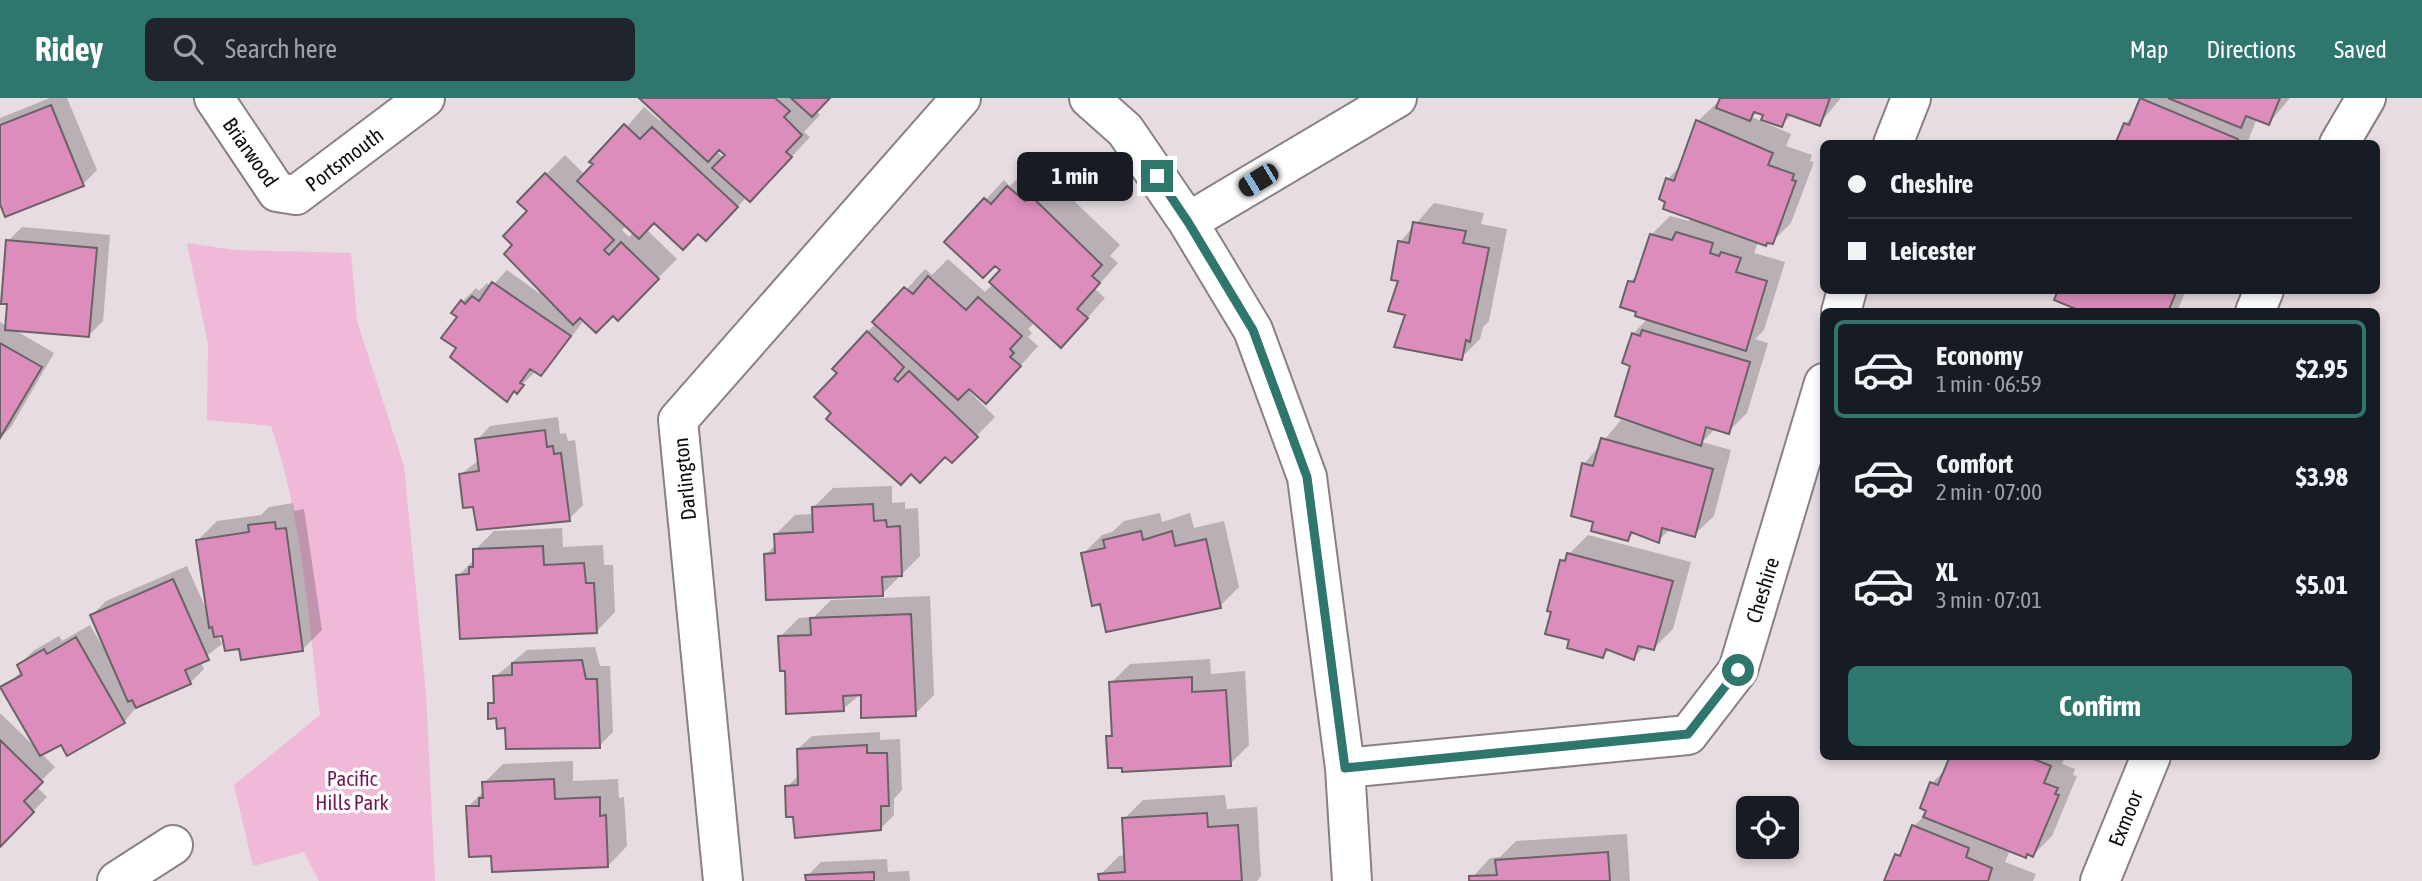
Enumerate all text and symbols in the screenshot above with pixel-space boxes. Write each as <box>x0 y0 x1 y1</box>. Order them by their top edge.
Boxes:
search box <box>145 18 635 81</box>
text: Ridey <box>35 30 103 68</box>
icon: search <box>169 30 207 68</box>
text: Search here <box>225 34 337 64</box>
text: Map <box>2130 36 2168 63</box>
text: Directions <box>2206 36 2296 63</box>
text: Saved <box>2334 36 2387 63</box>
street label: Briarwood <box>219 113 283 191</box>
street label: Portsmouth <box>301 122 387 196</box>
callout: 1 min <box>1017 152 1132 200</box>
route end <box>1141 160 1173 192</box>
car <box>1235 160 1282 200</box>
text: 1 min <box>1052 163 1098 189</box>
text: Cheshire <box>1890 169 1973 199</box>
text: Leicester <box>1890 236 1975 266</box>
icon: car <box>1852 338 1915 401</box>
text: Economy <box>1936 341 2023 371</box>
text: $2.95 <box>2296 354 2348 384</box>
text: 1 min · 06:59 <box>1936 371 2042 397</box>
street label: Darlington <box>668 436 700 522</box>
icon: car <box>1852 446 1915 509</box>
text: Comfort <box>1936 449 2013 479</box>
text: $3.98 <box>2296 462 2348 492</box>
text: 2 min · 07:00 <box>1936 479 2042 505</box>
street label: Cheshire <box>1741 554 1783 626</box>
icon: car <box>1852 554 1915 617</box>
text: XL <box>1936 557 1958 587</box>
text: $5.01 <box>2296 570 2348 600</box>
text: 3 min · 07:01 <box>1936 587 2042 613</box>
route start <box>1722 654 1754 686</box>
button: Confirm <box>1848 666 2352 746</box>
park label: Pacific Hills Park <box>315 766 389 814</box>
street label: Exmoor <box>2103 786 2147 850</box>
map controls <box>1736 796 1799 859</box>
button: locate <box>1736 796 1799 859</box>

